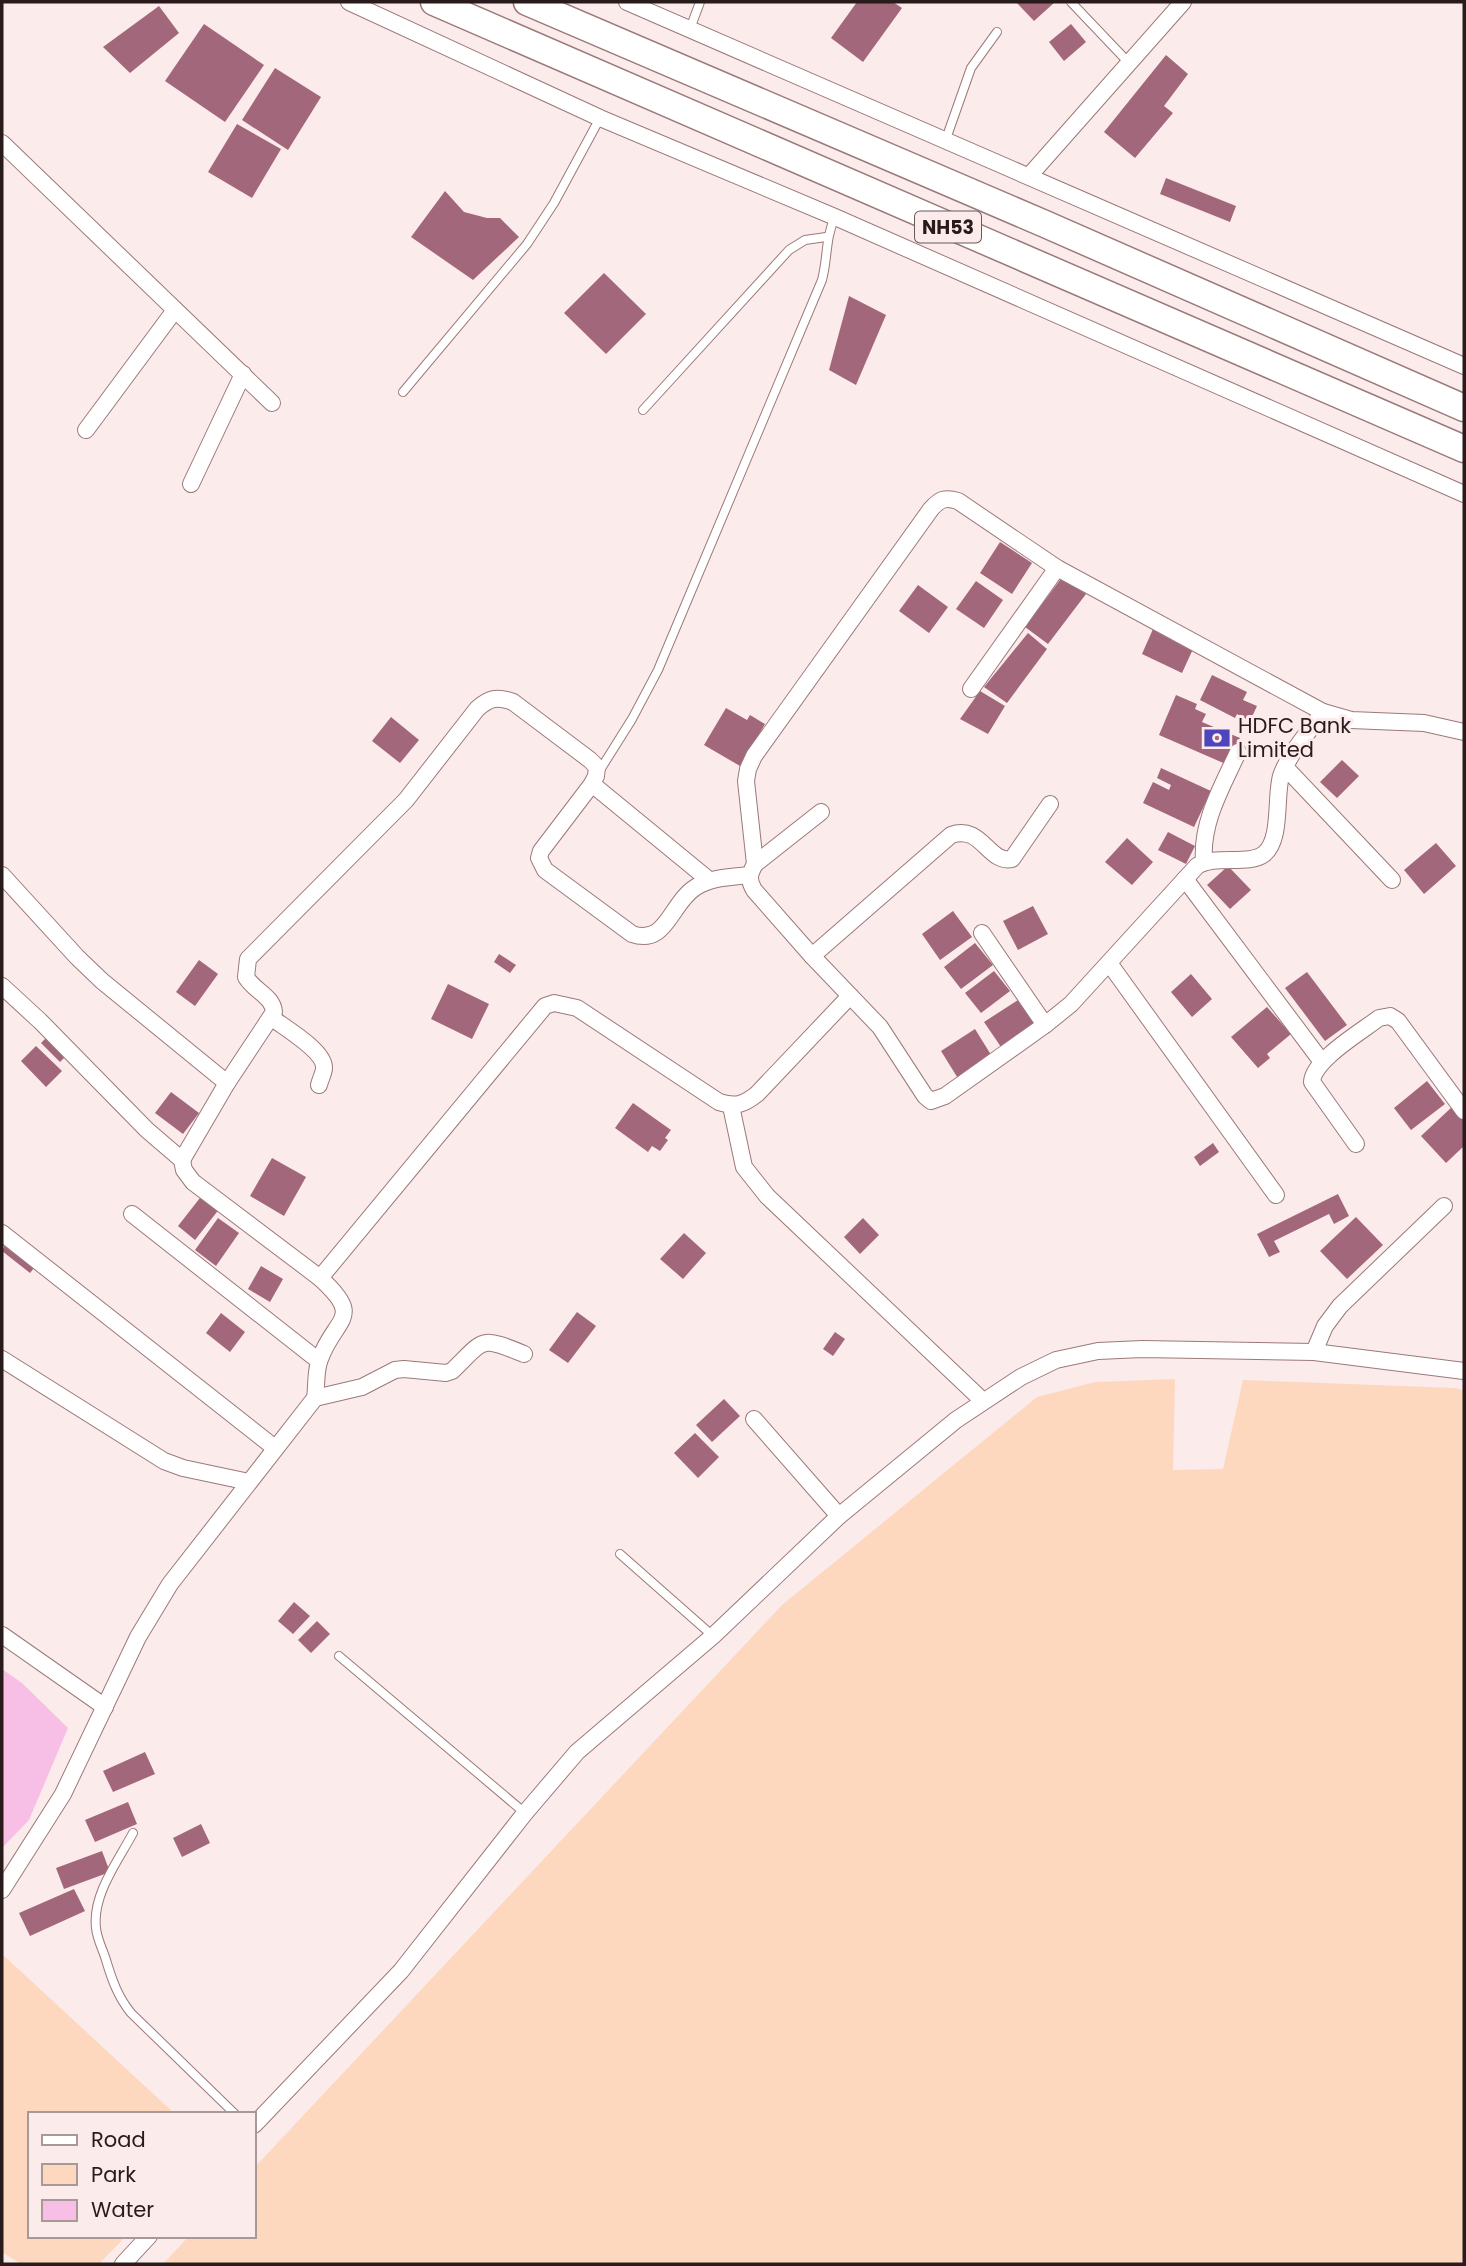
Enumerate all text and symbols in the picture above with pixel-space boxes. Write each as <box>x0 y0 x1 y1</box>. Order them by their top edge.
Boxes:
road number: NH53 <box>915 212 981 243</box>
place label: HDFC Bank Limited <box>1238 711 1351 764</box>
bank icon: HDFC Bank Limited <box>1202 723 1232 753</box>
legend <box>28 2112 256 2238</box>
text: Road <box>91 2125 146 2154</box>
text: Park <box>91 2160 136 2189</box>
text: Water <box>91 2195 154 2224</box>

